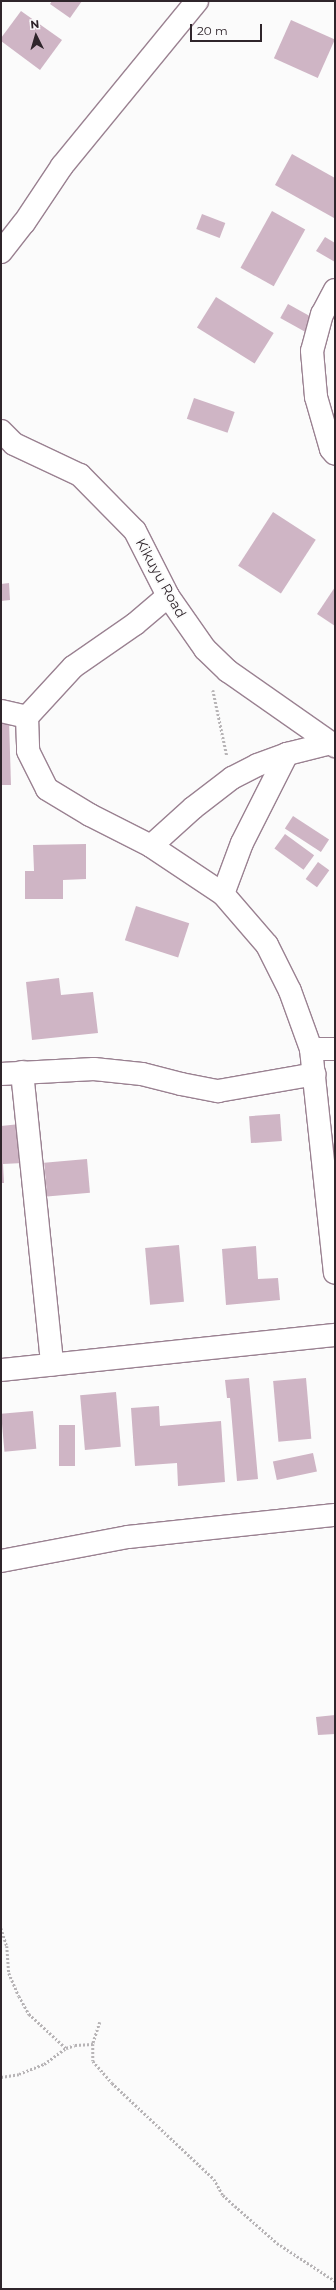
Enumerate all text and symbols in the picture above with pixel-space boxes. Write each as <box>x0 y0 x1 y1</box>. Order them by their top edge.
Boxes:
north arrow <box>16 16 56 56</box>
scale bar <box>192 16 264 42</box>
text: N <box>30 17 40 31</box>
text: 20 m <box>197 23 228 38</box>
street label: Kikuyu Road <box>132 535 190 621</box>

